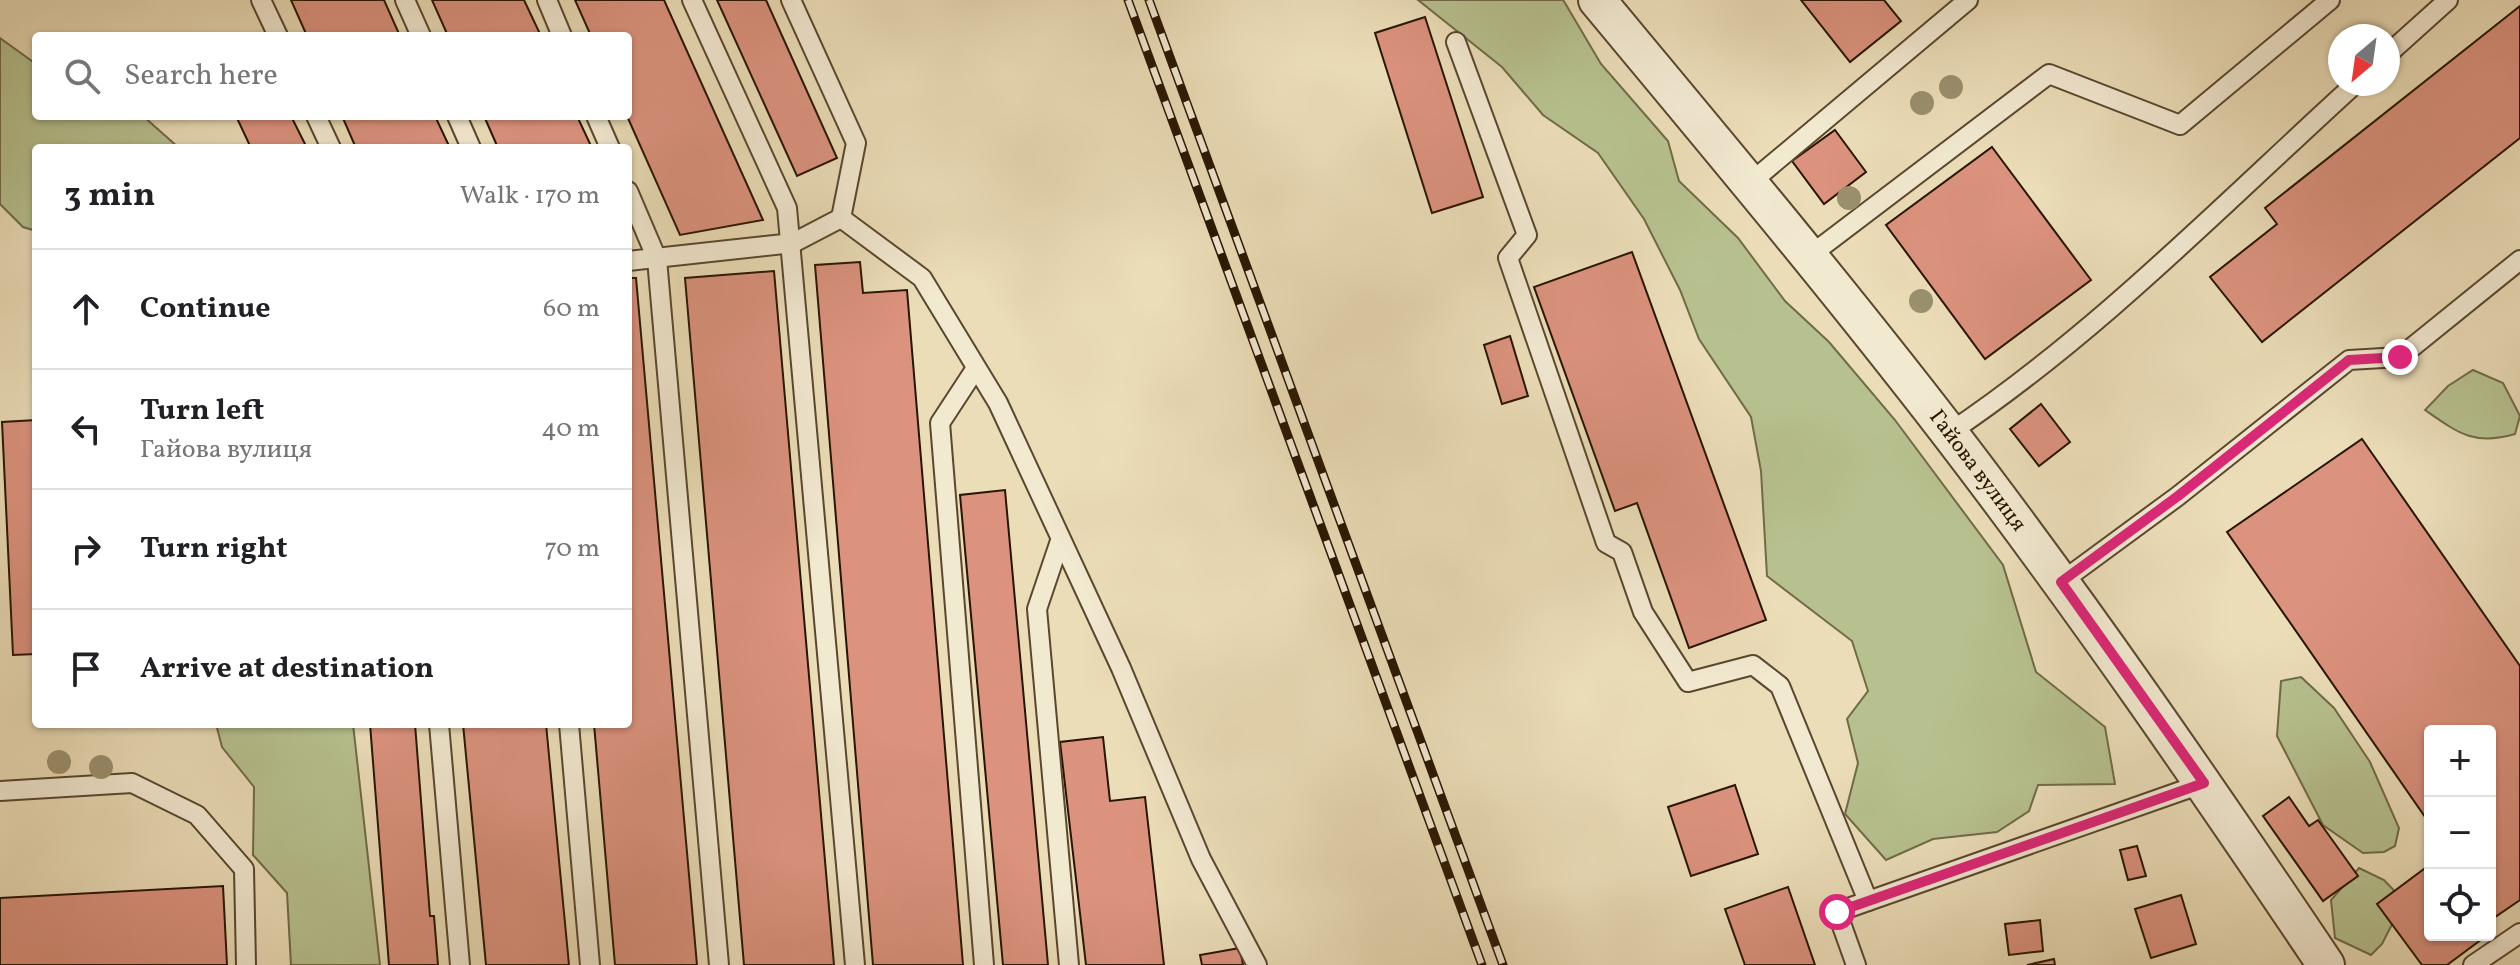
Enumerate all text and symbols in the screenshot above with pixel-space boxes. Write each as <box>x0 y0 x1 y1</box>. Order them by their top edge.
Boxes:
north arrow <box>2328 24 2400 96</box>
search box <box>32 32 632 120</box>
icon: search <box>60 54 104 98</box>
text: Search here <box>124 55 278 97</box>
text: 3 min <box>64 173 155 220</box>
text: Walk · 170 m <box>460 178 600 214</box>
icon: ahead <box>64 287 108 331</box>
text: Continue <box>140 288 271 330</box>
text: 60 m <box>543 291 600 327</box>
route end <box>2382 339 2418 375</box>
text: Turn left <box>140 390 264 432</box>
street label: Гайова вулиця <box>1921 404 2033 538</box>
icon: left <box>64 407 108 451</box>
text: 40 m <box>541 411 600 447</box>
text: Гайова вулиця <box>140 432 312 468</box>
icon: right <box>64 527 108 571</box>
text: Turn right <box>140 528 288 570</box>
text: 70 m <box>545 531 600 567</box>
icon: arrive <box>64 647 108 691</box>
text: Arrive at destination <box>140 648 434 690</box>
map controls <box>2424 725 2496 941</box>
button: + <box>2424 725 2496 797</box>
button: − <box>2424 797 2496 869</box>
button: locate <box>2424 869 2496 941</box>
route start <box>1819 894 1855 930</box>

